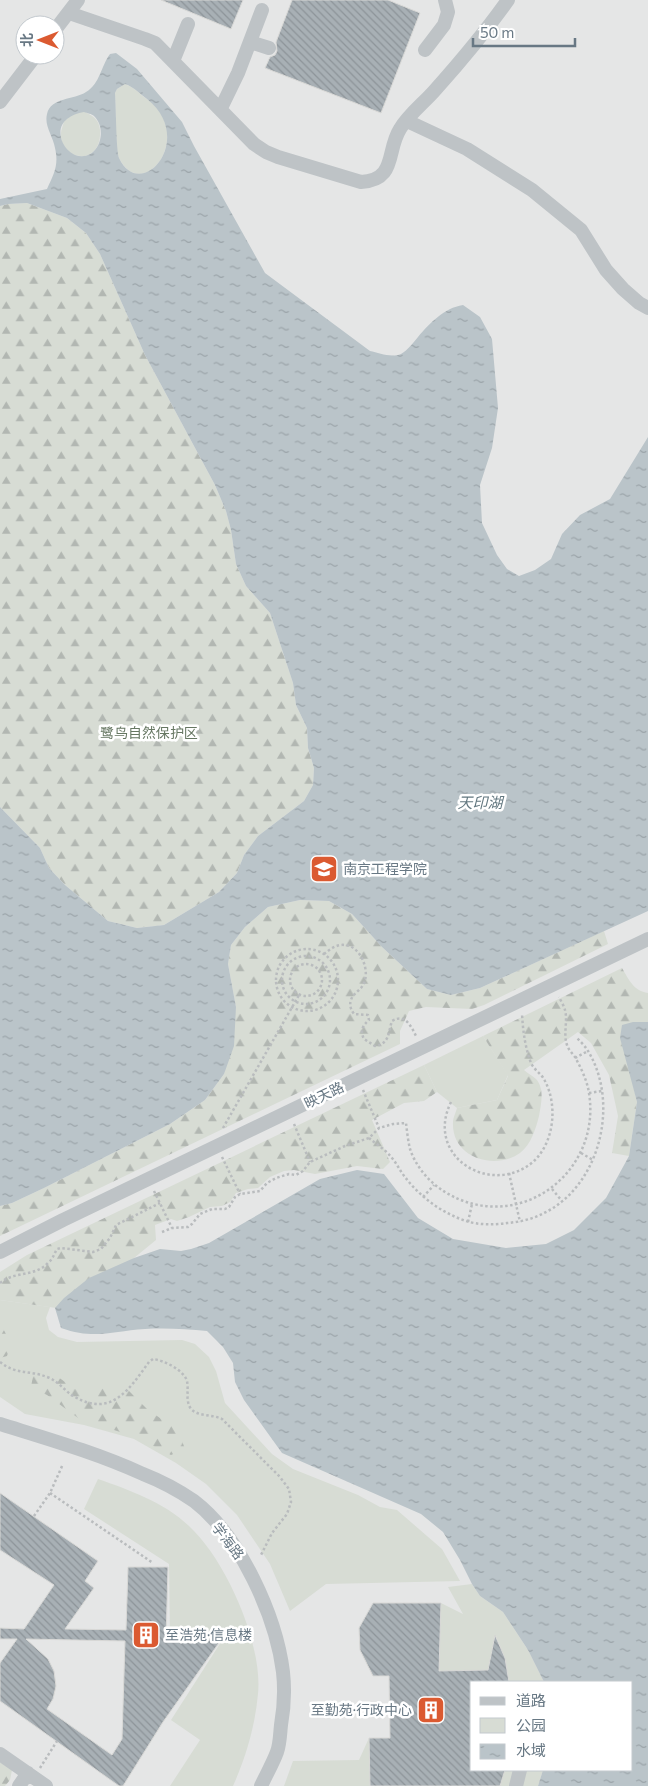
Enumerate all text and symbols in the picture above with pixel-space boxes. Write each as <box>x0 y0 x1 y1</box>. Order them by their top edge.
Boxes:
north arrow <box>15 15 65 65</box>
scale bar <box>473 15 576 47</box>
text: 50 m <box>480 23 514 41</box>
text: 北 <box>18 33 35 47</box>
park label: 鹭鸟自然保护区 <box>100 724 198 741</box>
water label: 天印湖 <box>457 793 504 811</box>
school or university icon: 南京工程学院 <box>309 854 339 884</box>
place label: 南京工程学院 <box>343 860 427 877</box>
street label: 映天路 <box>301 1078 346 1111</box>
street label: 学海路 <box>209 1519 248 1563</box>
building icon: 至浩苑·信息楼 <box>131 1620 161 1650</box>
place label: 至浩苑·信息楼 <box>165 1626 252 1643</box>
legend <box>470 1681 633 1771</box>
text: 道路 <box>516 1691 546 1709</box>
building icon: 至勤苑·行政中心 <box>416 1695 446 1725</box>
place label: 至勤苑·行政中心 <box>311 1701 412 1718</box>
text: 公园 <box>516 1716 546 1734</box>
text: 水域 <box>516 1741 546 1759</box>

